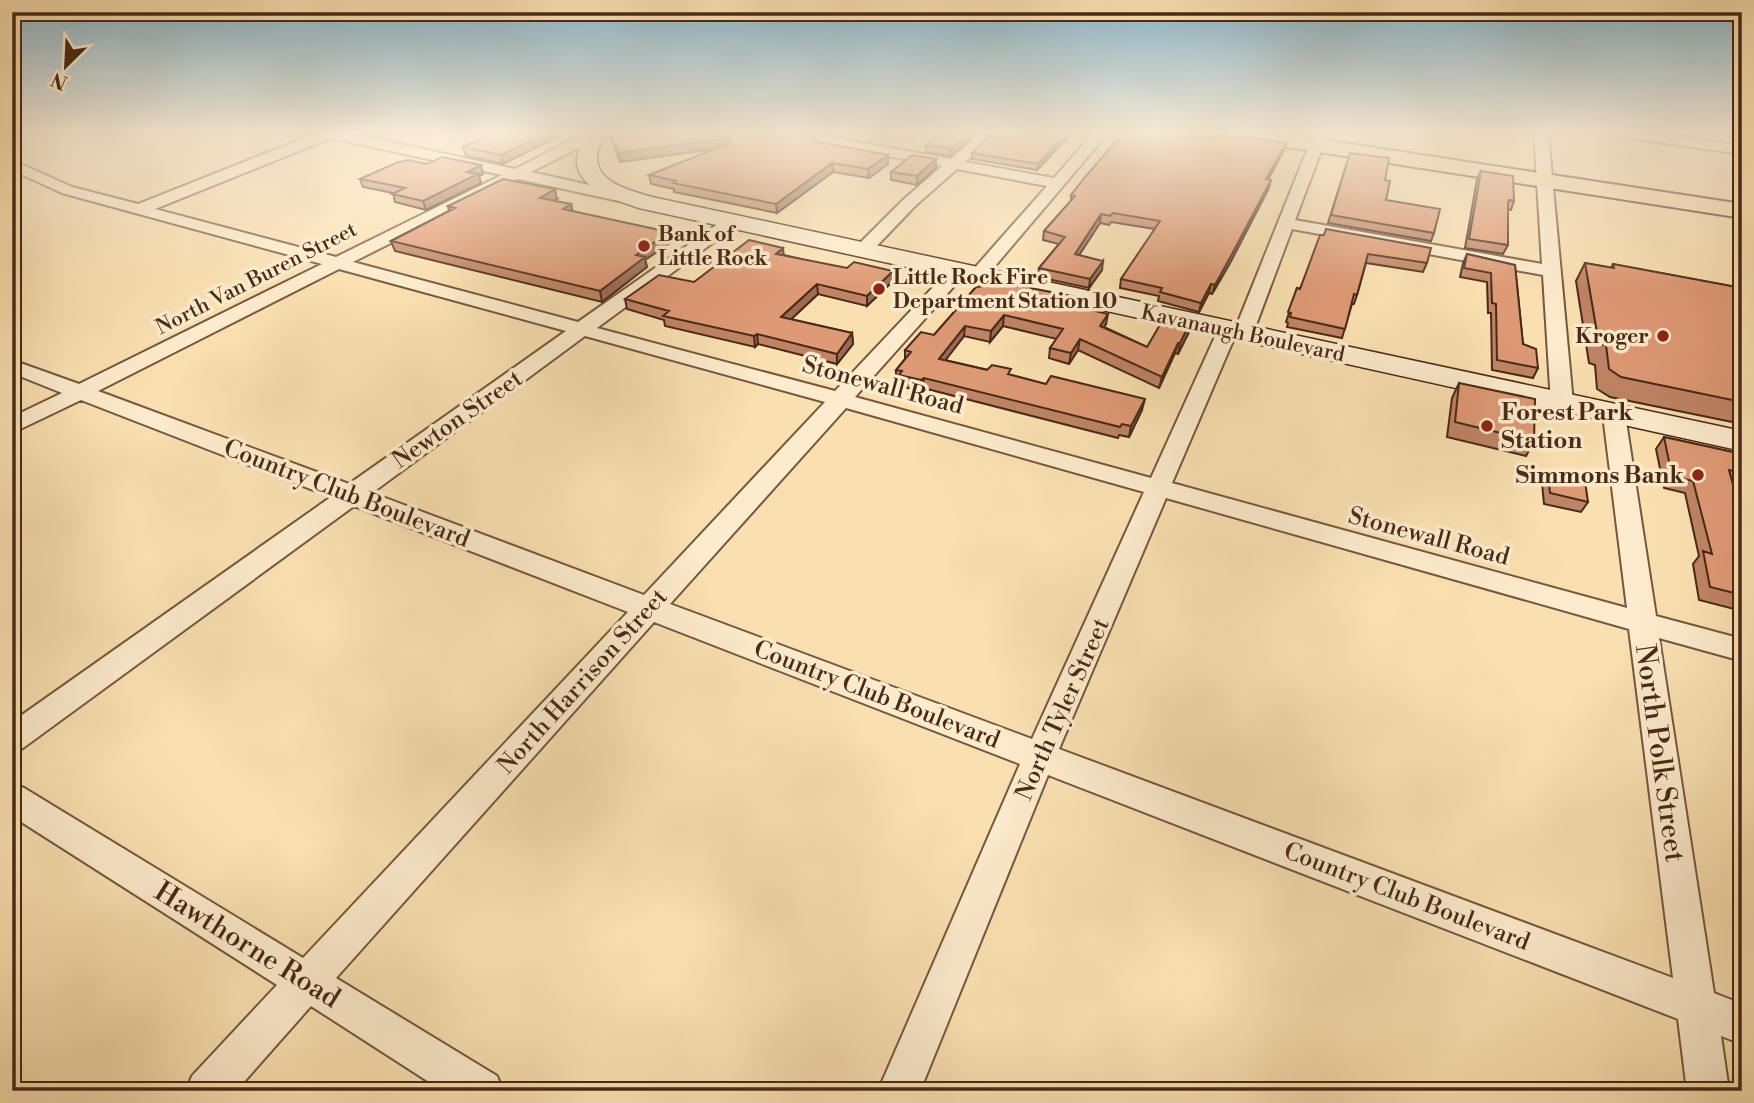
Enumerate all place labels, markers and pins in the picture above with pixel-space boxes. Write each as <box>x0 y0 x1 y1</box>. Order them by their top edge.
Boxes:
place label: Bank of Little Rock <box>658 222 768 272</box>
marker: Bank of Little Rock <box>636 238 652 254</box>
place label: Little Rock Fire Department Station 10 <box>893 265 1117 315</box>
marker: Little Rock Fire Department Station 10 <box>871 281 887 297</box>
place label: Kroger <box>1575 324 1649 350</box>
marker: Kroger <box>1655 328 1671 344</box>
place label: Forest Park Station <box>1501 398 1634 456</box>
marker: Forest Park Station <box>1479 418 1495 434</box>
place label: Simmons Bank <box>1515 461 1685 491</box>
marker: Simmons Bank <box>1690 467 1706 483</box>

